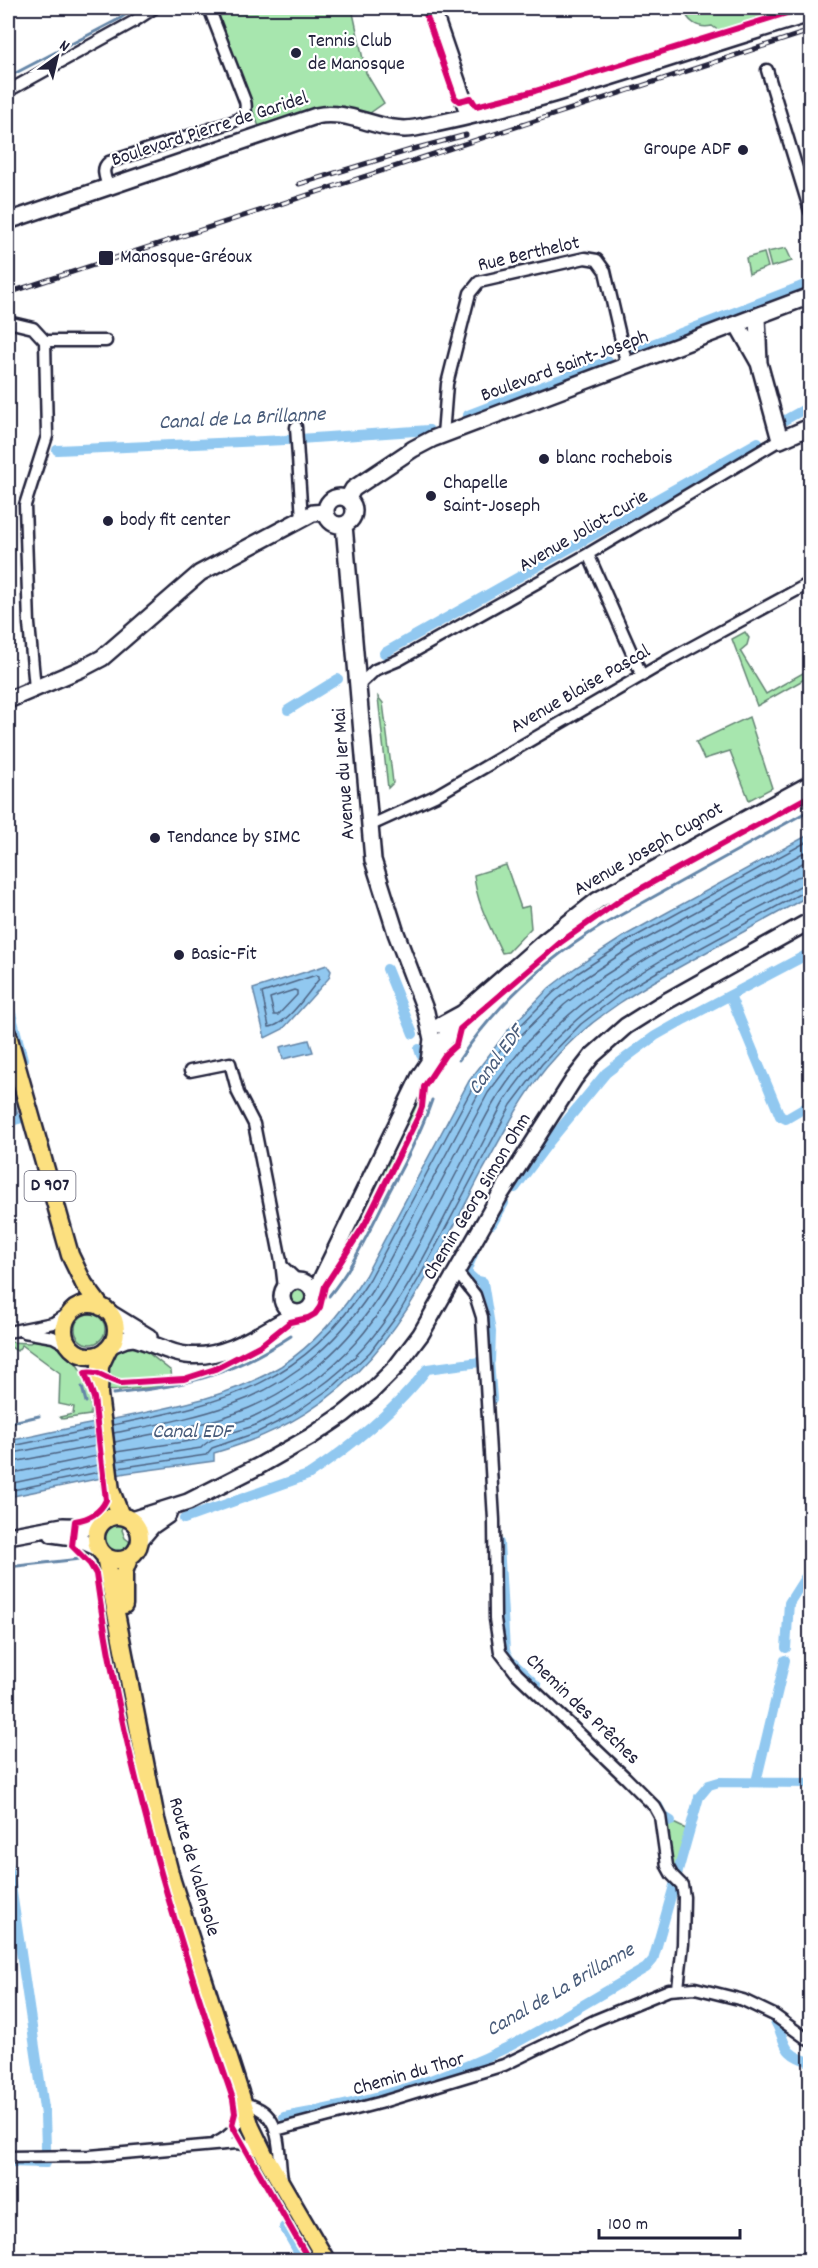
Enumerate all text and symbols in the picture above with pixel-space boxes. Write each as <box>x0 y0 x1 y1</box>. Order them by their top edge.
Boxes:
north arrow <box>27 27 87 87</box>
place label: Tennis Club de Manosque <box>308 28 405 79</box>
text: N <box>54 35 74 58</box>
marker: Tennis Club de Manosque <box>289 46 303 60</box>
street label: Boulevard Pierre de Garidel <box>108 85 312 175</box>
place label: Groupe ADF <box>643 136 731 164</box>
marker: Groupe ADF <box>736 143 750 157</box>
street label: Rue Berthelot <box>475 230 583 280</box>
place label: Manosque-Gréoux <box>120 244 252 272</box>
marker: Manosque-Gréoux <box>97 249 115 267</box>
street label: Boulevard Saint-Joseph <box>477 324 653 410</box>
water label: Canal de La Brillanne <box>158 401 328 439</box>
place label: blanc rochebois <box>556 445 673 473</box>
marker: blanc rochebois <box>537 452 551 466</box>
place label: Chapelle Saint-Joseph <box>443 470 540 521</box>
street label: Avenue Joliot-Curie <box>514 483 654 580</box>
marker: Chapelle Saint-Joseph <box>424 489 438 503</box>
place label: body fit center <box>120 507 231 535</box>
marker: body fit center <box>101 514 115 528</box>
street label: Avenue Blaise Pascal <box>506 638 656 741</box>
street label: Avenue du 1er Mai <box>326 707 364 841</box>
street label: Avenue Joseph Cugnot <box>569 796 729 904</box>
place label: Tendance by SIMC <box>167 824 301 852</box>
marker: Tendance by SIMC <box>148 831 162 845</box>
place label: Basic-Fit <box>191 941 257 969</box>
marker: Basic-Fit <box>172 948 186 962</box>
water label: Canal EDF <box>462 1018 534 1102</box>
street label: Chemin Georg Simon Ohm <box>417 1108 539 1286</box>
road number: D 907 <box>25 1171 76 1201</box>
water label: Canal EDF <box>152 1418 234 1448</box>
street label: Chemin des Prêches <box>518 1648 646 1772</box>
street label: Route de Valensole <box>160 1794 226 1940</box>
water label: Canal de La Brillanne <box>481 1935 642 2046</box>
street label: Chemin du Thor <box>350 2046 469 2104</box>
scale bar <box>599 2202 740 2240</box>
text: 100 m <box>608 2213 648 2238</box>

